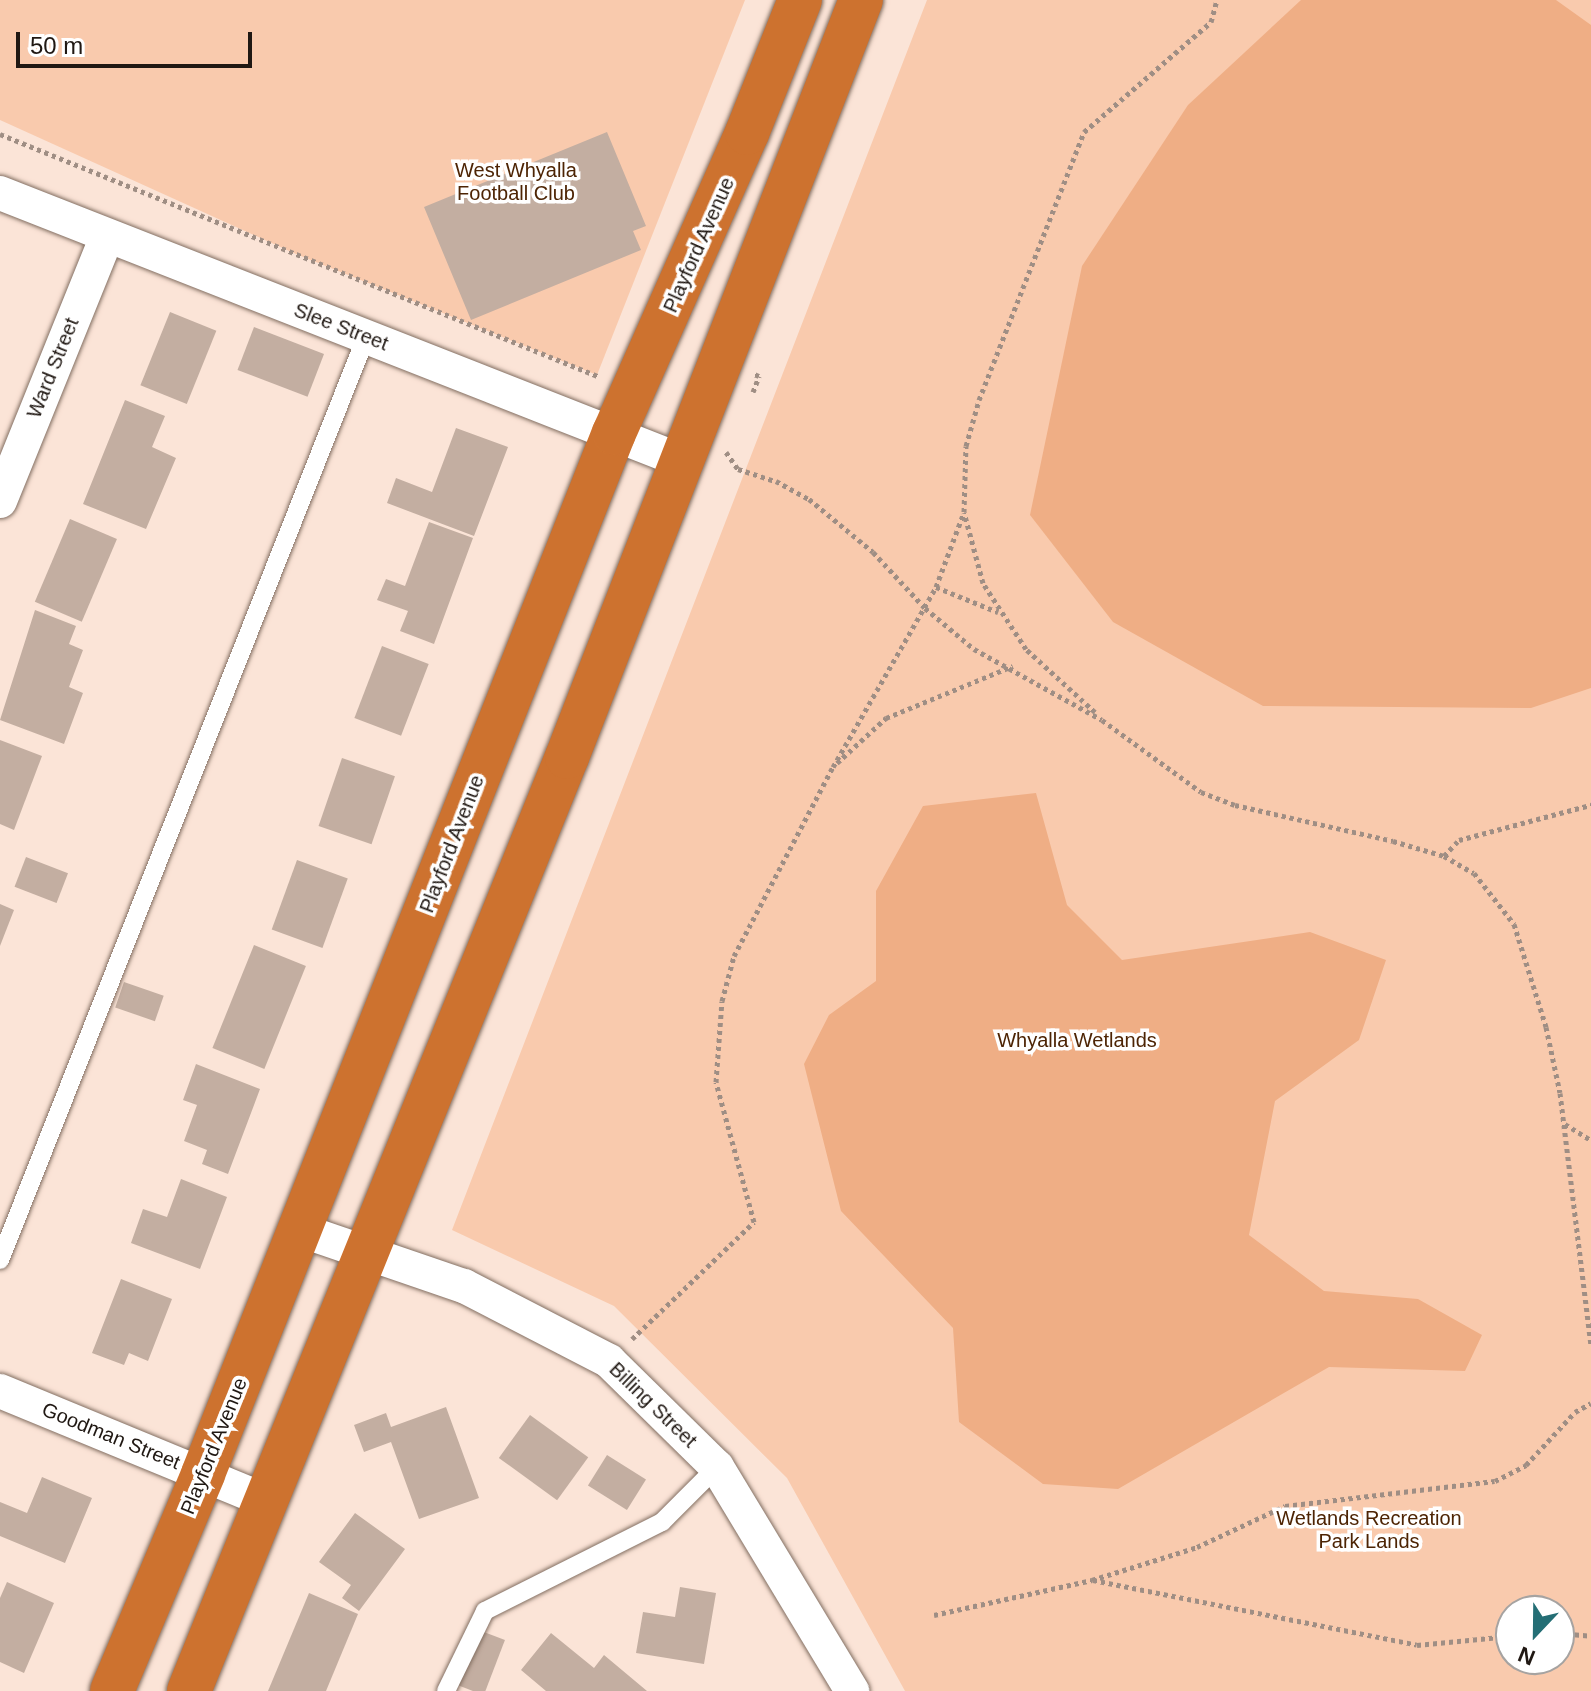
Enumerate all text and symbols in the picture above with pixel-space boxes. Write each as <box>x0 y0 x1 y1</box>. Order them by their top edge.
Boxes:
scale bar <box>20 16 256 66</box>
text: 50 m <box>30 32 83 59</box>
park label: West Whyalla Football Club <box>455 158 577 205</box>
street label: Playford Avenue <box>658 173 740 317</box>
street label: Slee Street <box>291 298 391 356</box>
street label: Ward Street <box>22 314 84 422</box>
street label: Playford Avenue <box>415 771 489 917</box>
park label: Whyalla Wetlands <box>997 1028 1157 1052</box>
street label: Billing Street <box>604 1357 702 1453</box>
street label: Playford Avenue <box>175 1374 253 1518</box>
street label: Goodman Street <box>38 1397 184 1475</box>
park label: Wetlands Recreation Park Lands <box>1276 1506 1462 1553</box>
north arrow <box>1495 1595 1575 1675</box>
text: N <box>1515 1641 1539 1670</box>

